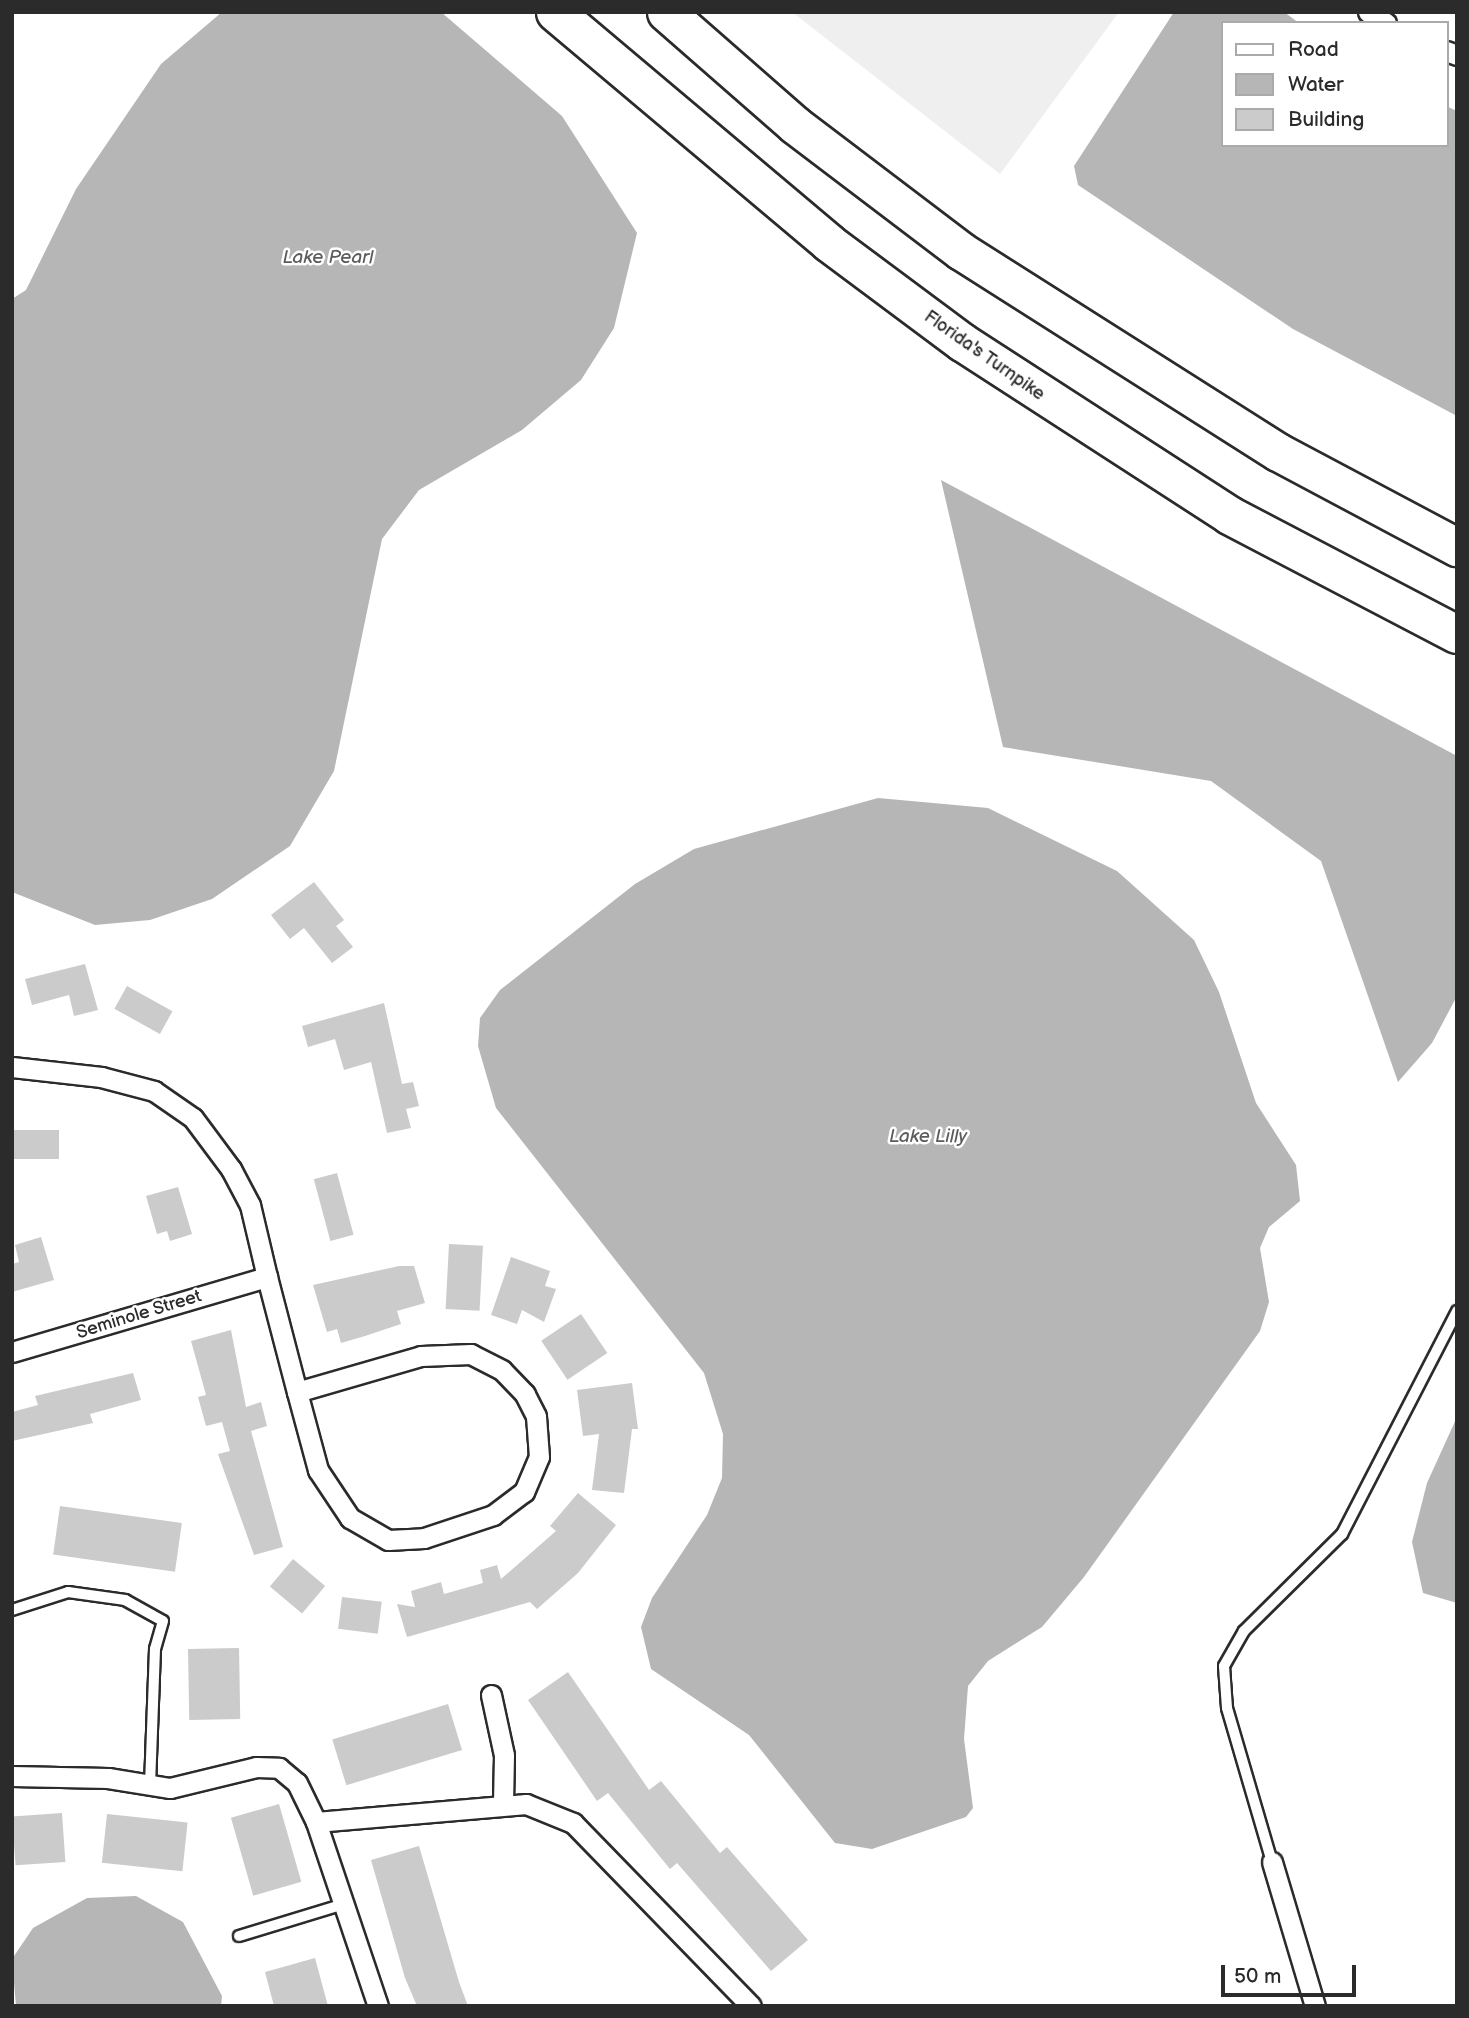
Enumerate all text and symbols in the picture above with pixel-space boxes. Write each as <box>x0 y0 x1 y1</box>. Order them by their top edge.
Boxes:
legend <box>1220 21 1448 147</box>
text: Road <box>1288 37 1339 62</box>
text: Water <box>1288 72 1344 97</box>
text: Building <box>1288 107 1364 132</box>
water label: Lake Pearl <box>283 247 373 269</box>
street label: Florida's Turnpike <box>919 306 1049 406</box>
water label: Lake Lilly <box>889 1126 967 1148</box>
street label: Seminole Street <box>74 1286 204 1344</box>
scale bar <box>1224 1952 1359 1996</box>
text: 50 m <box>1234 1964 1281 1989</box>

